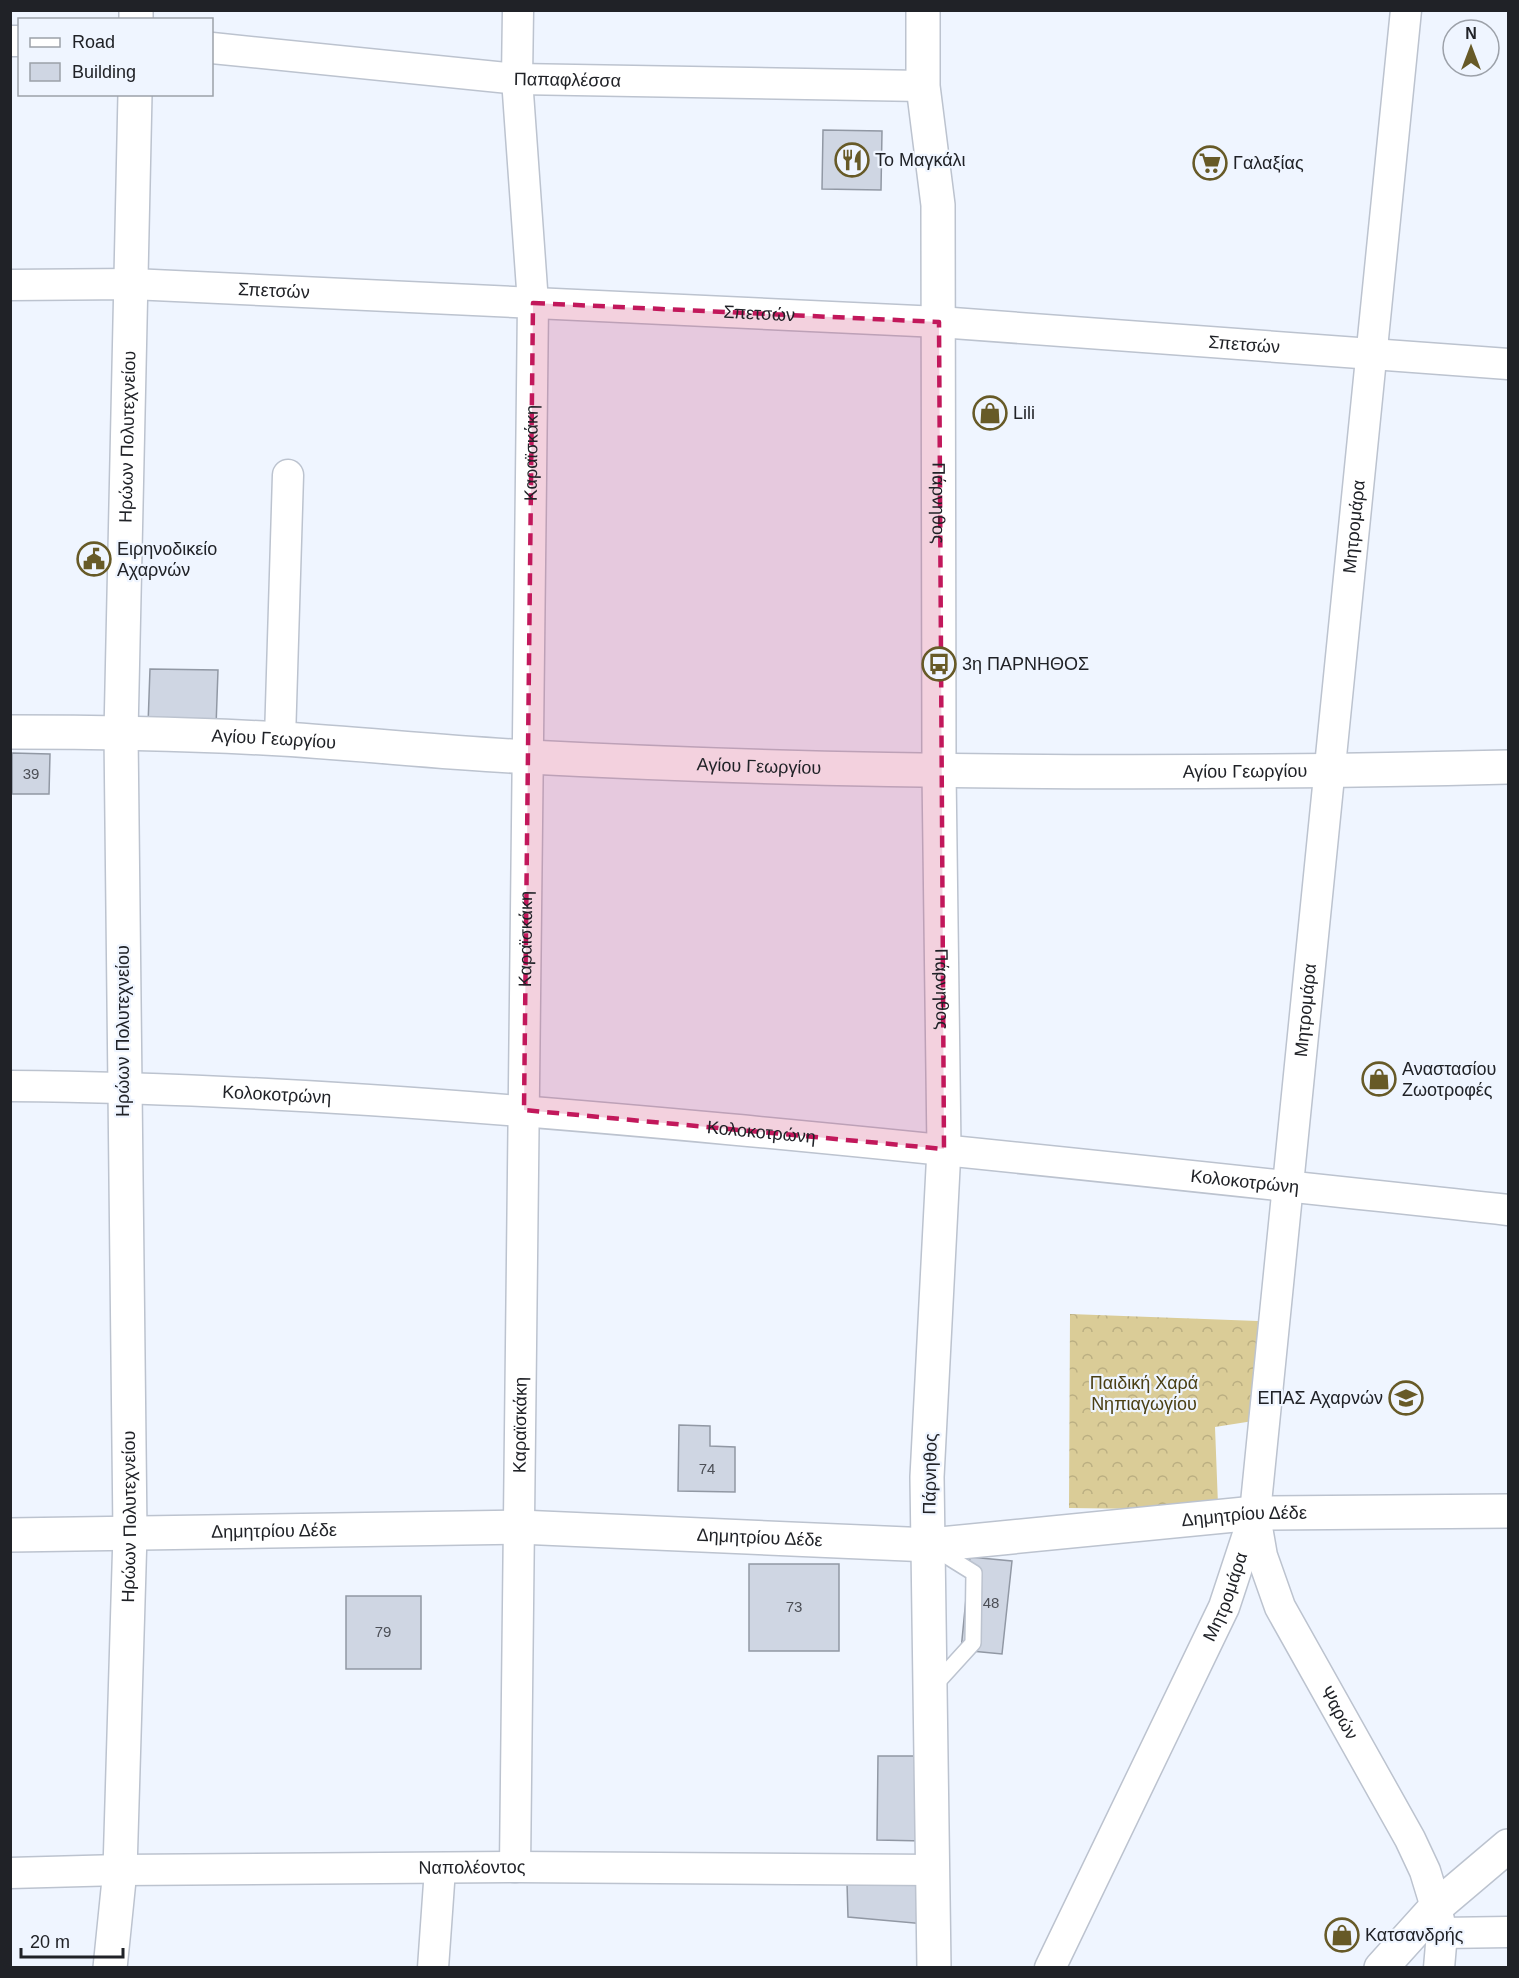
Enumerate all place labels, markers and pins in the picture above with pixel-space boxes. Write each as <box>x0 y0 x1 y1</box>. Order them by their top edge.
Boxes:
restaurant icon: Το Μαγκάλι <box>834 142 870 178</box>
supermarket icon: Γαλαξίας <box>1192 145 1228 181</box>
place label: Το Μαγκάλι <box>875 150 966 170</box>
place label: Γαλαξίας <box>1233 153 1304 173</box>
shop icon: Lili <box>972 395 1008 431</box>
place label: Lili <box>1013 403 1035 423</box>
place label: Ειρηνοδικείο Αχαρνών <box>117 539 217 580</box>
public building icon: Ειρηνοδικείο Αχαρνών <box>76 541 112 577</box>
bus stop icon: 3η ΠΑΡΝΗΘΟΣ <box>921 646 957 682</box>
place label: 3η ΠΑΡΝΗΘΟΣ <box>962 654 1089 674</box>
place label: Αναστασίου Ζωοτροφές <box>1402 1059 1496 1100</box>
shop icon: Αναστασίου Ζωοτροφές <box>1361 1061 1397 1097</box>
school or university icon: ΕΠΑΣ Αχαρνών <box>1388 1380 1424 1416</box>
place label: ΕΠΑΣ Αχαρνών <box>1258 1388 1383 1408</box>
shop icon: Κατσανδρής <box>1324 1917 1360 1953</box>
place label: Κατσανδρής <box>1365 1925 1464 1945</box>

